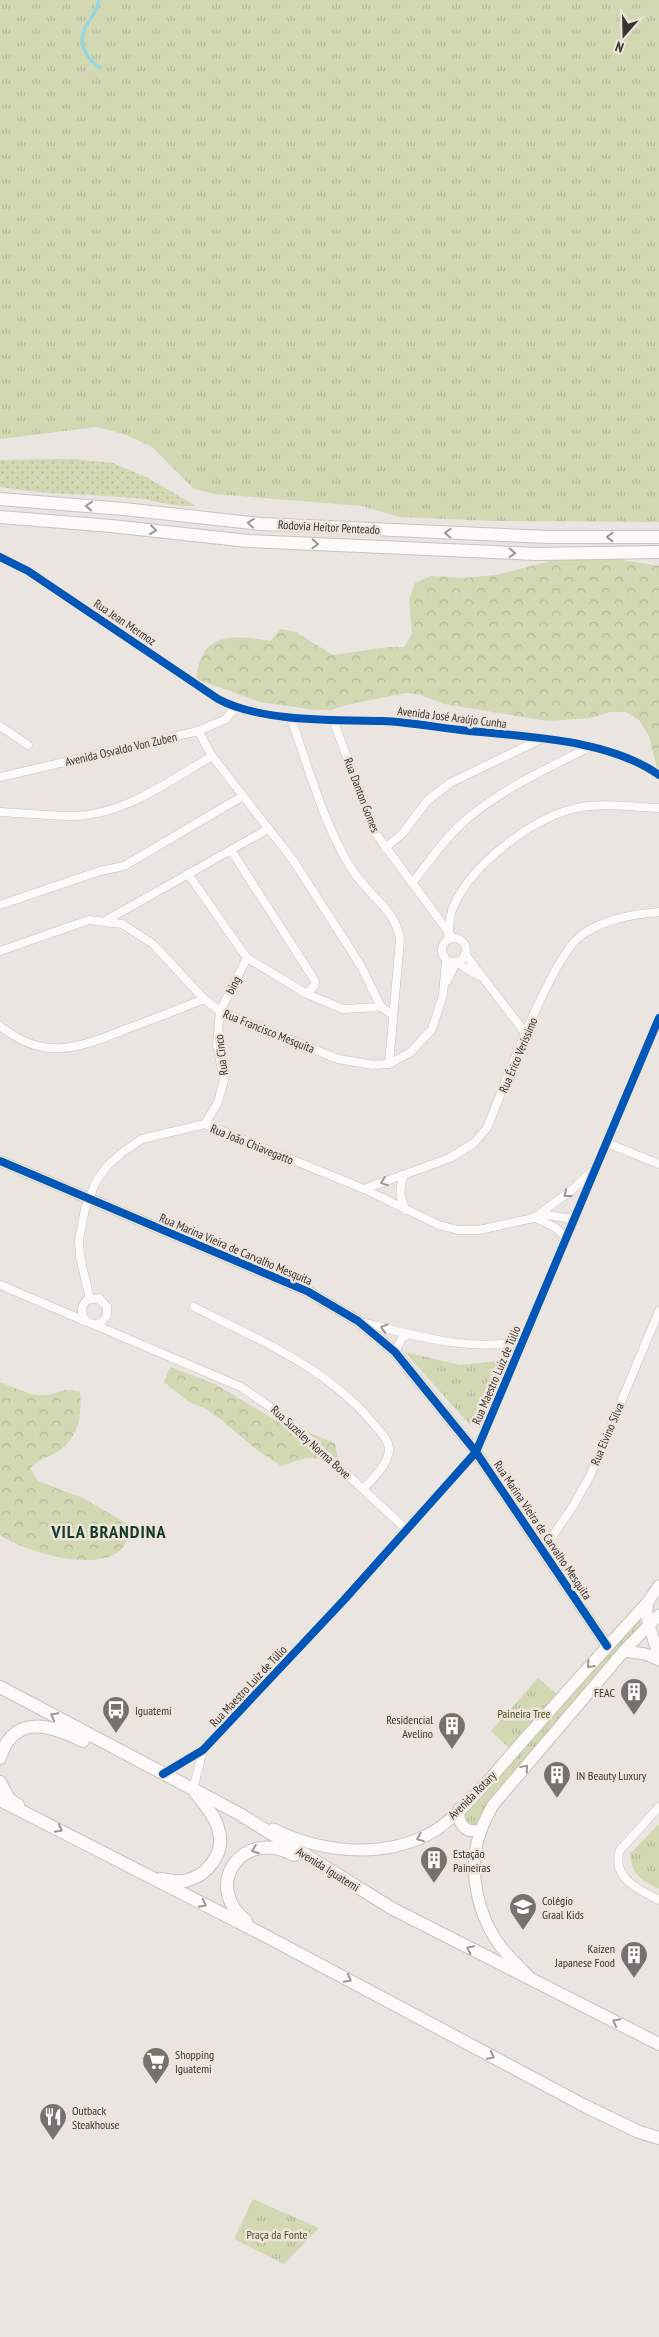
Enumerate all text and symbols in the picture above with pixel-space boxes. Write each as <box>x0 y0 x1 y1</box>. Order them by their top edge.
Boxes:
north arrow <box>599 10 649 60</box>
text: N <box>613 37 626 57</box>
one-way arrow <box>85 500 93 511</box>
street label: Rodovia Heitor Penteado <box>278 517 380 537</box>
one-way arrow <box>246 518 254 529</box>
one-way arrow <box>149 524 157 535</box>
one-way arrow <box>444 528 452 538</box>
one-way arrow <box>606 532 614 542</box>
one-way arrow <box>311 539 319 550</box>
one-way arrow <box>509 548 517 558</box>
street label: Rua Jean Mermoz <box>91 596 159 648</box>
street label: Avenida José Araújo Cunha <box>397 703 508 731</box>
street label: Avenida Osvaldo Von Zuben <box>64 729 178 769</box>
street label: Rua Danton Gomes <box>341 756 383 834</box>
street label: bing <box>222 973 244 997</box>
street label: Rua Francisco Mesquita <box>221 1006 317 1056</box>
street label: Rua Érico Veríssimo <box>495 1015 541 1095</box>
street label: Rua Cinco <box>211 1034 231 1076</box>
street label: Rua João Chiavegatto <box>208 1121 296 1167</box>
one-way arrow <box>380 1176 389 1186</box>
one-way arrow <box>563 1188 573 1197</box>
street label: Rua Marina Vieira de Carvalho Mesquita <box>157 1210 315 1288</box>
one-way arrow <box>379 1323 388 1334</box>
street label: Rua Maestro Luiz de Túlio <box>468 1323 524 1427</box>
street label: Rua Elvino Silva <box>587 1400 627 1468</box>
street label: Rua Suzeley Norma Bove <box>268 1402 354 1482</box>
street label: Rua Marina Vieira de Carvalho Mesquita <box>491 1458 595 1603</box>
district label: VILA BRANDINA <box>51 1520 166 1543</box>
street label: Rua Maestro Luiz de Túlio <box>206 1642 290 1730</box>
one-way arrow <box>587 1660 596 1669</box>
building icon: FEAC <box>619 1677 649 1716</box>
place label: FEAC <box>594 1685 615 1700</box>
bus stop icon: Iguatemi <box>101 1695 131 1734</box>
place label: Iguatemi <box>135 1703 172 1718</box>
park label: Paineira Tree <box>497 1706 551 1721</box>
building icon: Residencial Avelino <box>437 1711 467 1750</box>
one-way arrow <box>50 1712 59 1722</box>
place label: Residencial Avelino <box>386 1712 433 1741</box>
building icon: IN Beauty Luxury <box>542 1760 572 1799</box>
one-way arrow <box>519 1764 528 1773</box>
street label: Avenida Rotary <box>445 1768 499 1822</box>
place label: IN Beauty Luxury <box>576 1768 647 1783</box>
one-way arrow <box>54 1823 63 1833</box>
one-way arrow <box>417 1832 425 1842</box>
one-way arrow <box>251 1844 260 1854</box>
street label: Avenida Iguatemi <box>294 1844 362 1894</box>
building icon: Estação Paineiras <box>419 1845 449 1884</box>
place label: Estação Paineiras <box>453 1846 490 1875</box>
school or university icon: Colégio Graal Kids <box>508 1892 538 1931</box>
place label: Colégio Graal Kids <box>542 1893 584 1922</box>
one-way arrow <box>198 1898 207 1908</box>
building icon: Kaizen Japanese Food <box>619 1940 649 1979</box>
place label: Kaizen Japanese Food <box>554 1941 615 1970</box>
one-way arrow <box>467 1945 476 1955</box>
one-way arrow <box>342 1973 351 1983</box>
one-way arrow <box>612 2018 621 2028</box>
supermarket icon: Shopping Iguatemi <box>141 2046 171 2085</box>
place label: Shopping Iguatemi <box>175 2047 214 2076</box>
one-way arrow <box>486 2050 495 2060</box>
restaurant icon: Outback Steakhouse <box>38 2102 68 2141</box>
place label: Outback Steakhouse <box>72 2103 119 2132</box>
park label: Praça da Fonte <box>247 2227 307 2242</box>

